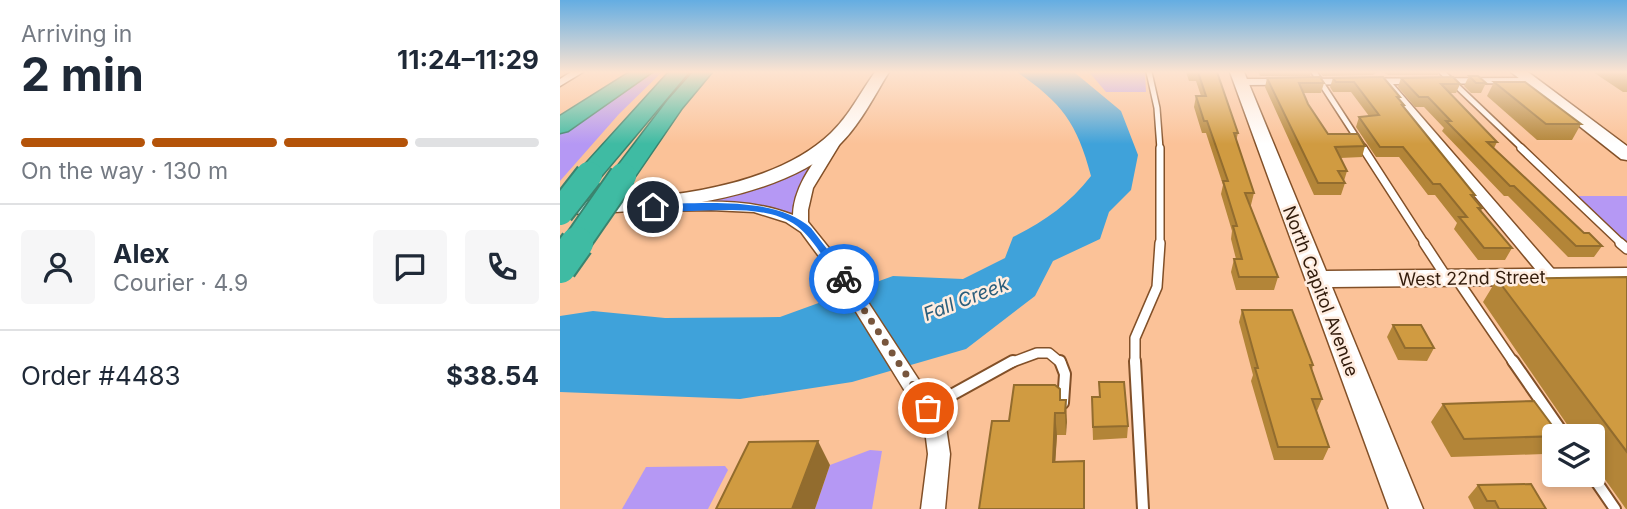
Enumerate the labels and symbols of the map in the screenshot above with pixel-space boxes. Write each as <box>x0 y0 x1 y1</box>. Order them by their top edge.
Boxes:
pin <box>623 177 683 237</box>
street label: North Capitol Avenue <box>1279 203 1363 379</box>
courier <box>809 244 879 314</box>
street label: West 22nd Street <box>1398 266 1546 290</box>
water label: Fall Creek <box>920 272 1013 326</box>
pin <box>898 378 958 438</box>

